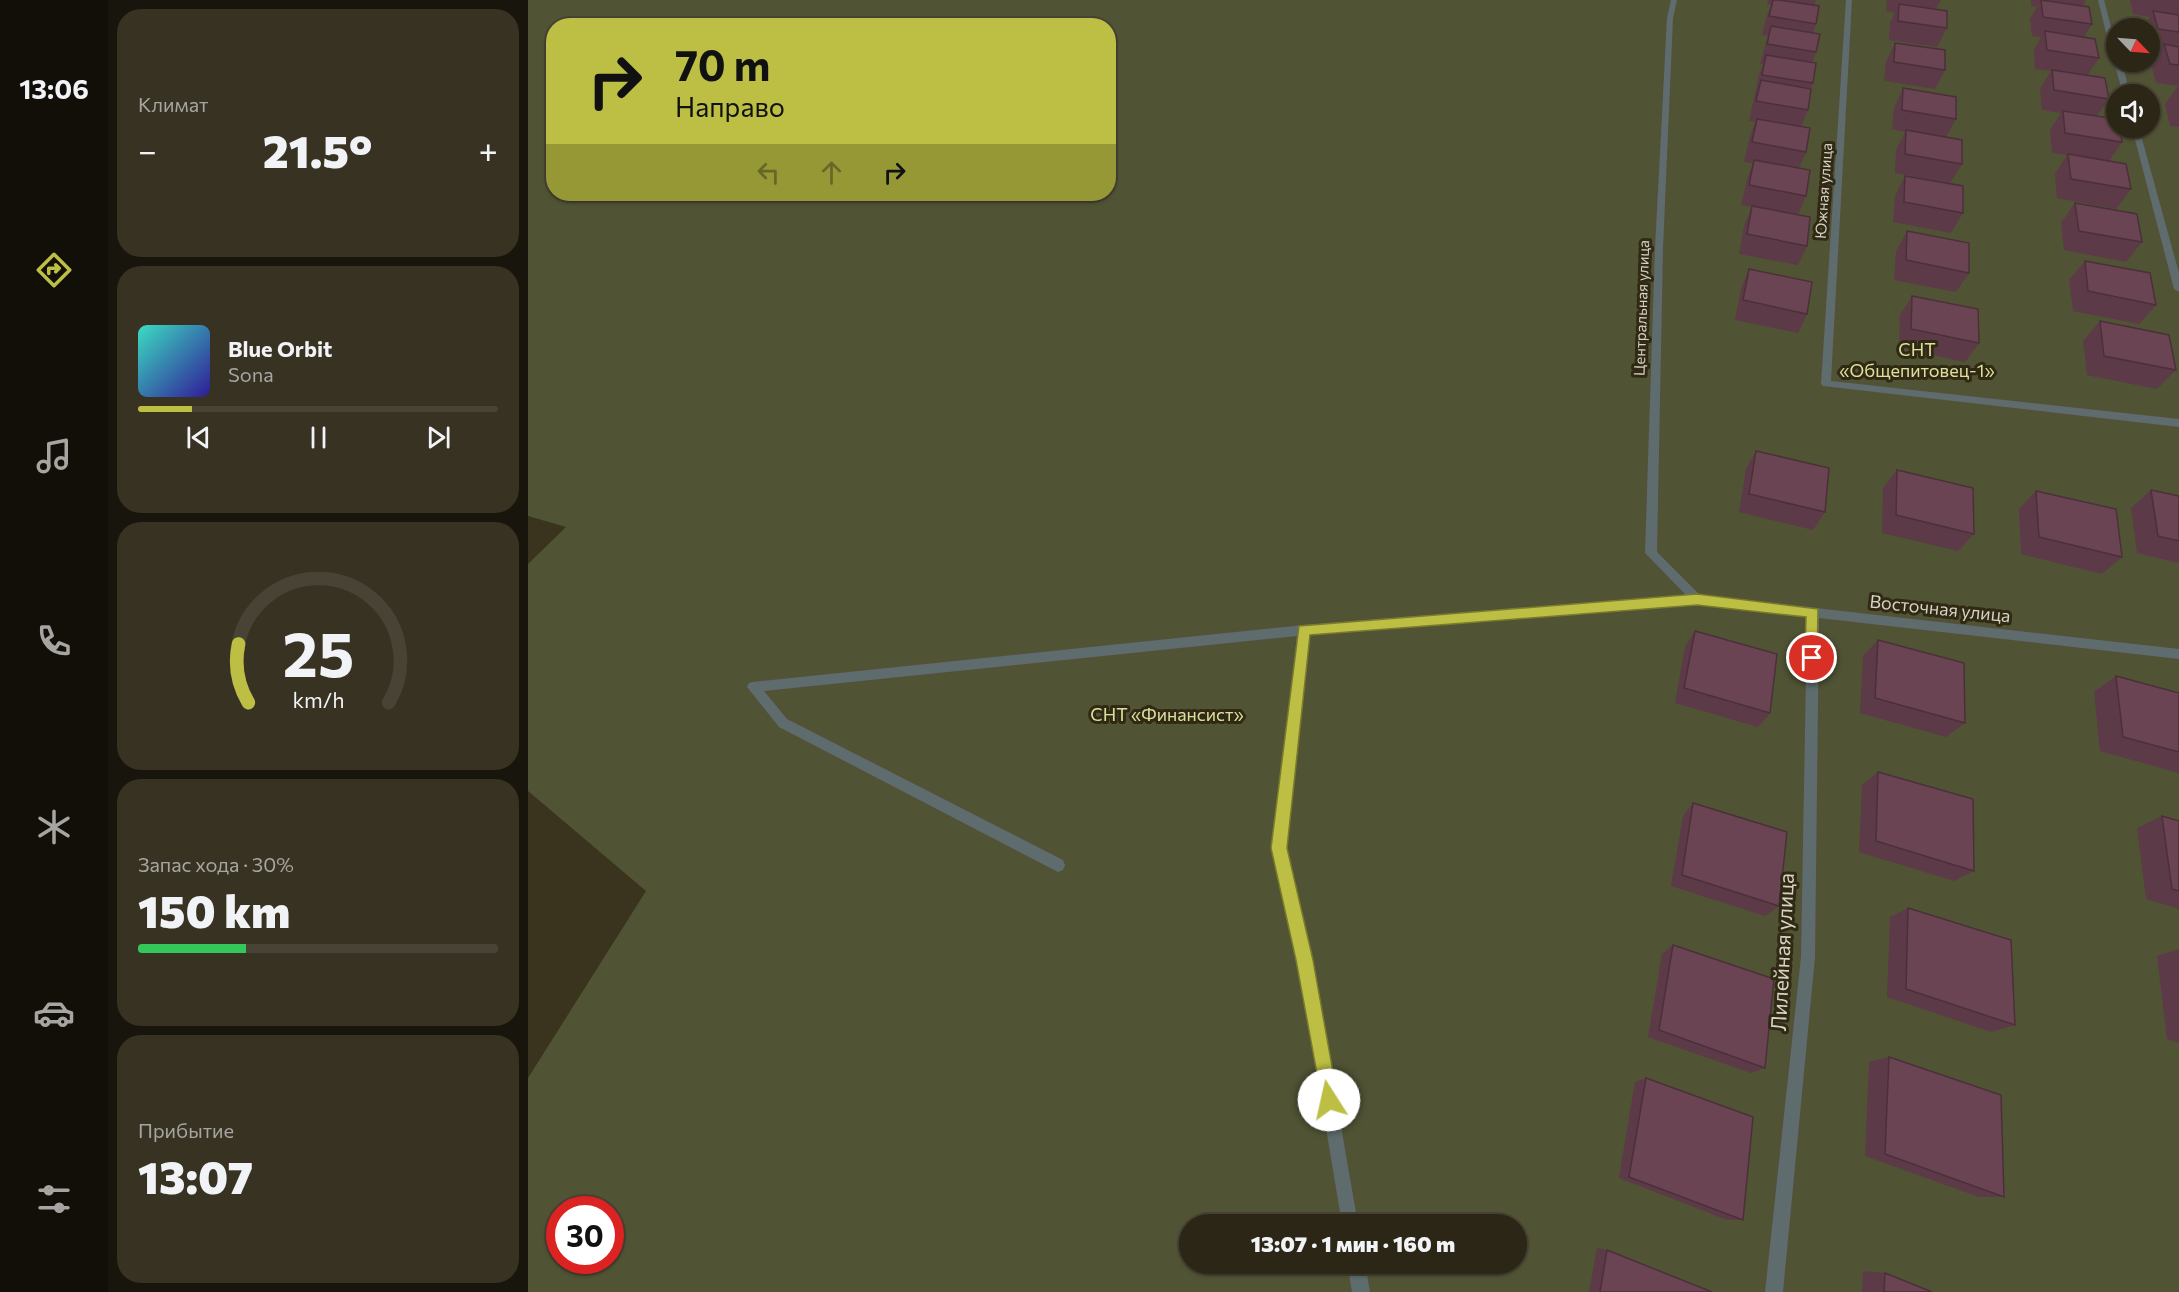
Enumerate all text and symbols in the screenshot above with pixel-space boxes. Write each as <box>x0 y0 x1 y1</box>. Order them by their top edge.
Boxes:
north arrow <box>2106 18 2160 72</box>
map controls <box>2106 18 2160 138</box>
text: 70 m <box>675 38 770 90</box>
icon: right <box>576 42 654 120</box>
text: 13:06 <box>19 72 89 105</box>
button: sound <box>2106 84 2160 138</box>
text: Направо <box>675 90 785 123</box>
text: Климат <box>138 92 208 116</box>
text: 21.5° <box>263 122 373 177</box>
text: − <box>138 129 157 170</box>
text: + <box>479 129 498 170</box>
street label: Южная улица <box>1811 142 1835 240</box>
icon: left <box>752 156 785 189</box>
icon: ahead <box>815 156 848 189</box>
icon: right <box>878 156 911 189</box>
street label: Центральная улица <box>1630 240 1652 376</box>
icon: directions <box>33 249 75 291</box>
text: Blue Orbit <box>228 335 332 362</box>
park label: СНТ «Общепитовец-1» <box>1839 338 1995 381</box>
text: Sona <box>228 362 274 386</box>
icon: previous <box>182 421 215 454</box>
icon: pause <box>302 421 335 454</box>
icon: next <box>422 421 455 454</box>
icon: music <box>33 435 75 477</box>
street label: Восточная улица <box>1869 590 2012 626</box>
text: 25 <box>282 614 354 690</box>
icon: phone <box>33 620 75 662</box>
pin <box>1786 632 1837 683</box>
icon: arrive <box>1795 641 1828 674</box>
text: km/h <box>292 686 344 712</box>
park label: СНТ «Финансист» <box>1090 703 1244 725</box>
icon: climate <box>33 806 75 848</box>
text: Запас хода · 30% <box>138 852 294 876</box>
street label: Лилейная улица <box>1765 872 1798 1032</box>
text: 150 km <box>138 882 290 937</box>
icon: car <box>33 992 75 1034</box>
position arrow <box>1297 1068 1361 1132</box>
text: Прибытие <box>138 1118 234 1142</box>
text: 13:07 <box>138 1148 253 1203</box>
icon: filters <box>33 1178 75 1220</box>
speed limit sign: 30 <box>546 1196 624 1274</box>
text: 13:07 · 1 мин · 160 m <box>1251 1230 1455 1257</box>

